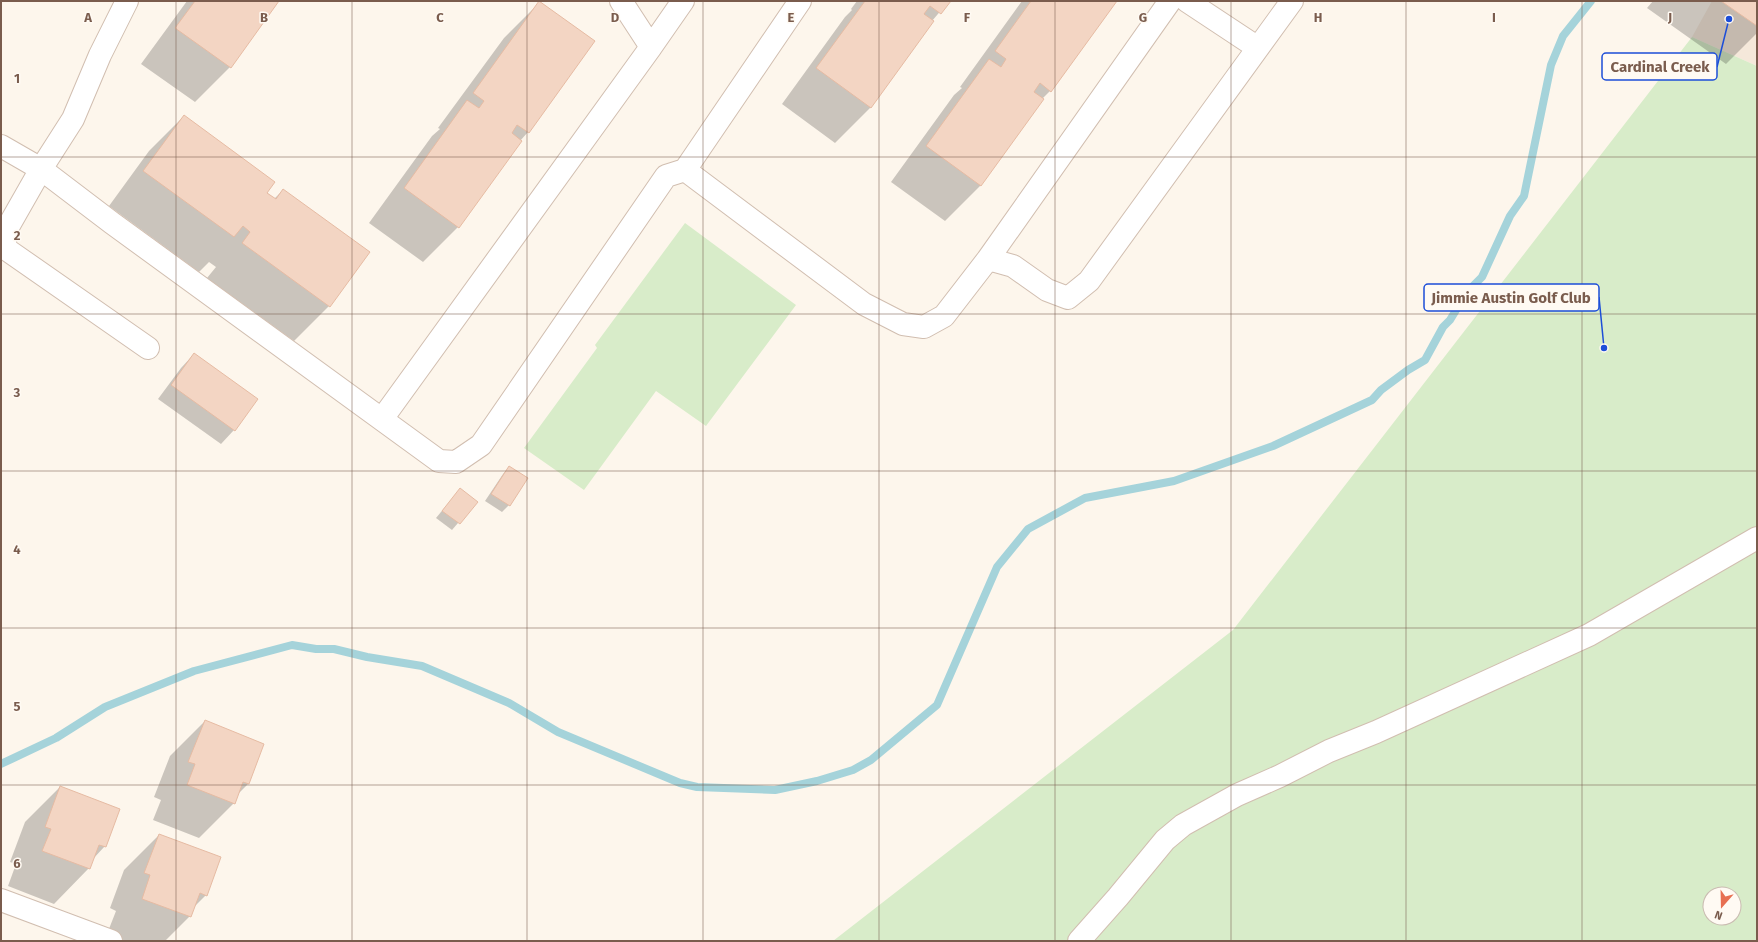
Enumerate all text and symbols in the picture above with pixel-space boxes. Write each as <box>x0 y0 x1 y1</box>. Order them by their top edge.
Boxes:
text: A <box>83 10 92 25</box>
text: B <box>260 10 268 25</box>
text: C <box>436 10 444 25</box>
text: D <box>611 10 620 25</box>
text: E <box>788 10 795 25</box>
text: F <box>964 10 971 25</box>
text: G <box>1139 10 1147 25</box>
text: H <box>1314 10 1322 25</box>
text: I <box>1492 10 1496 25</box>
text: J <box>1667 10 1672 25</box>
callout: Cardinal Creek <box>1602 53 1717 80</box>
text: Cardinal Creek <box>1610 58 1710 76</box>
text: 1 <box>14 71 20 86</box>
text: 2 <box>14 228 21 243</box>
callout: Jimmie Austin Golf Club <box>1424 284 1599 311</box>
text: Jimmie Austin Golf Club <box>1430 289 1591 307</box>
text: 3 <box>13 385 21 400</box>
text: 4 <box>13 542 21 557</box>
text: 5 <box>14 699 21 714</box>
text: 6 <box>13 856 21 871</box>
north arrow <box>1702 886 1742 926</box>
text: N <box>1713 908 1724 922</box>

